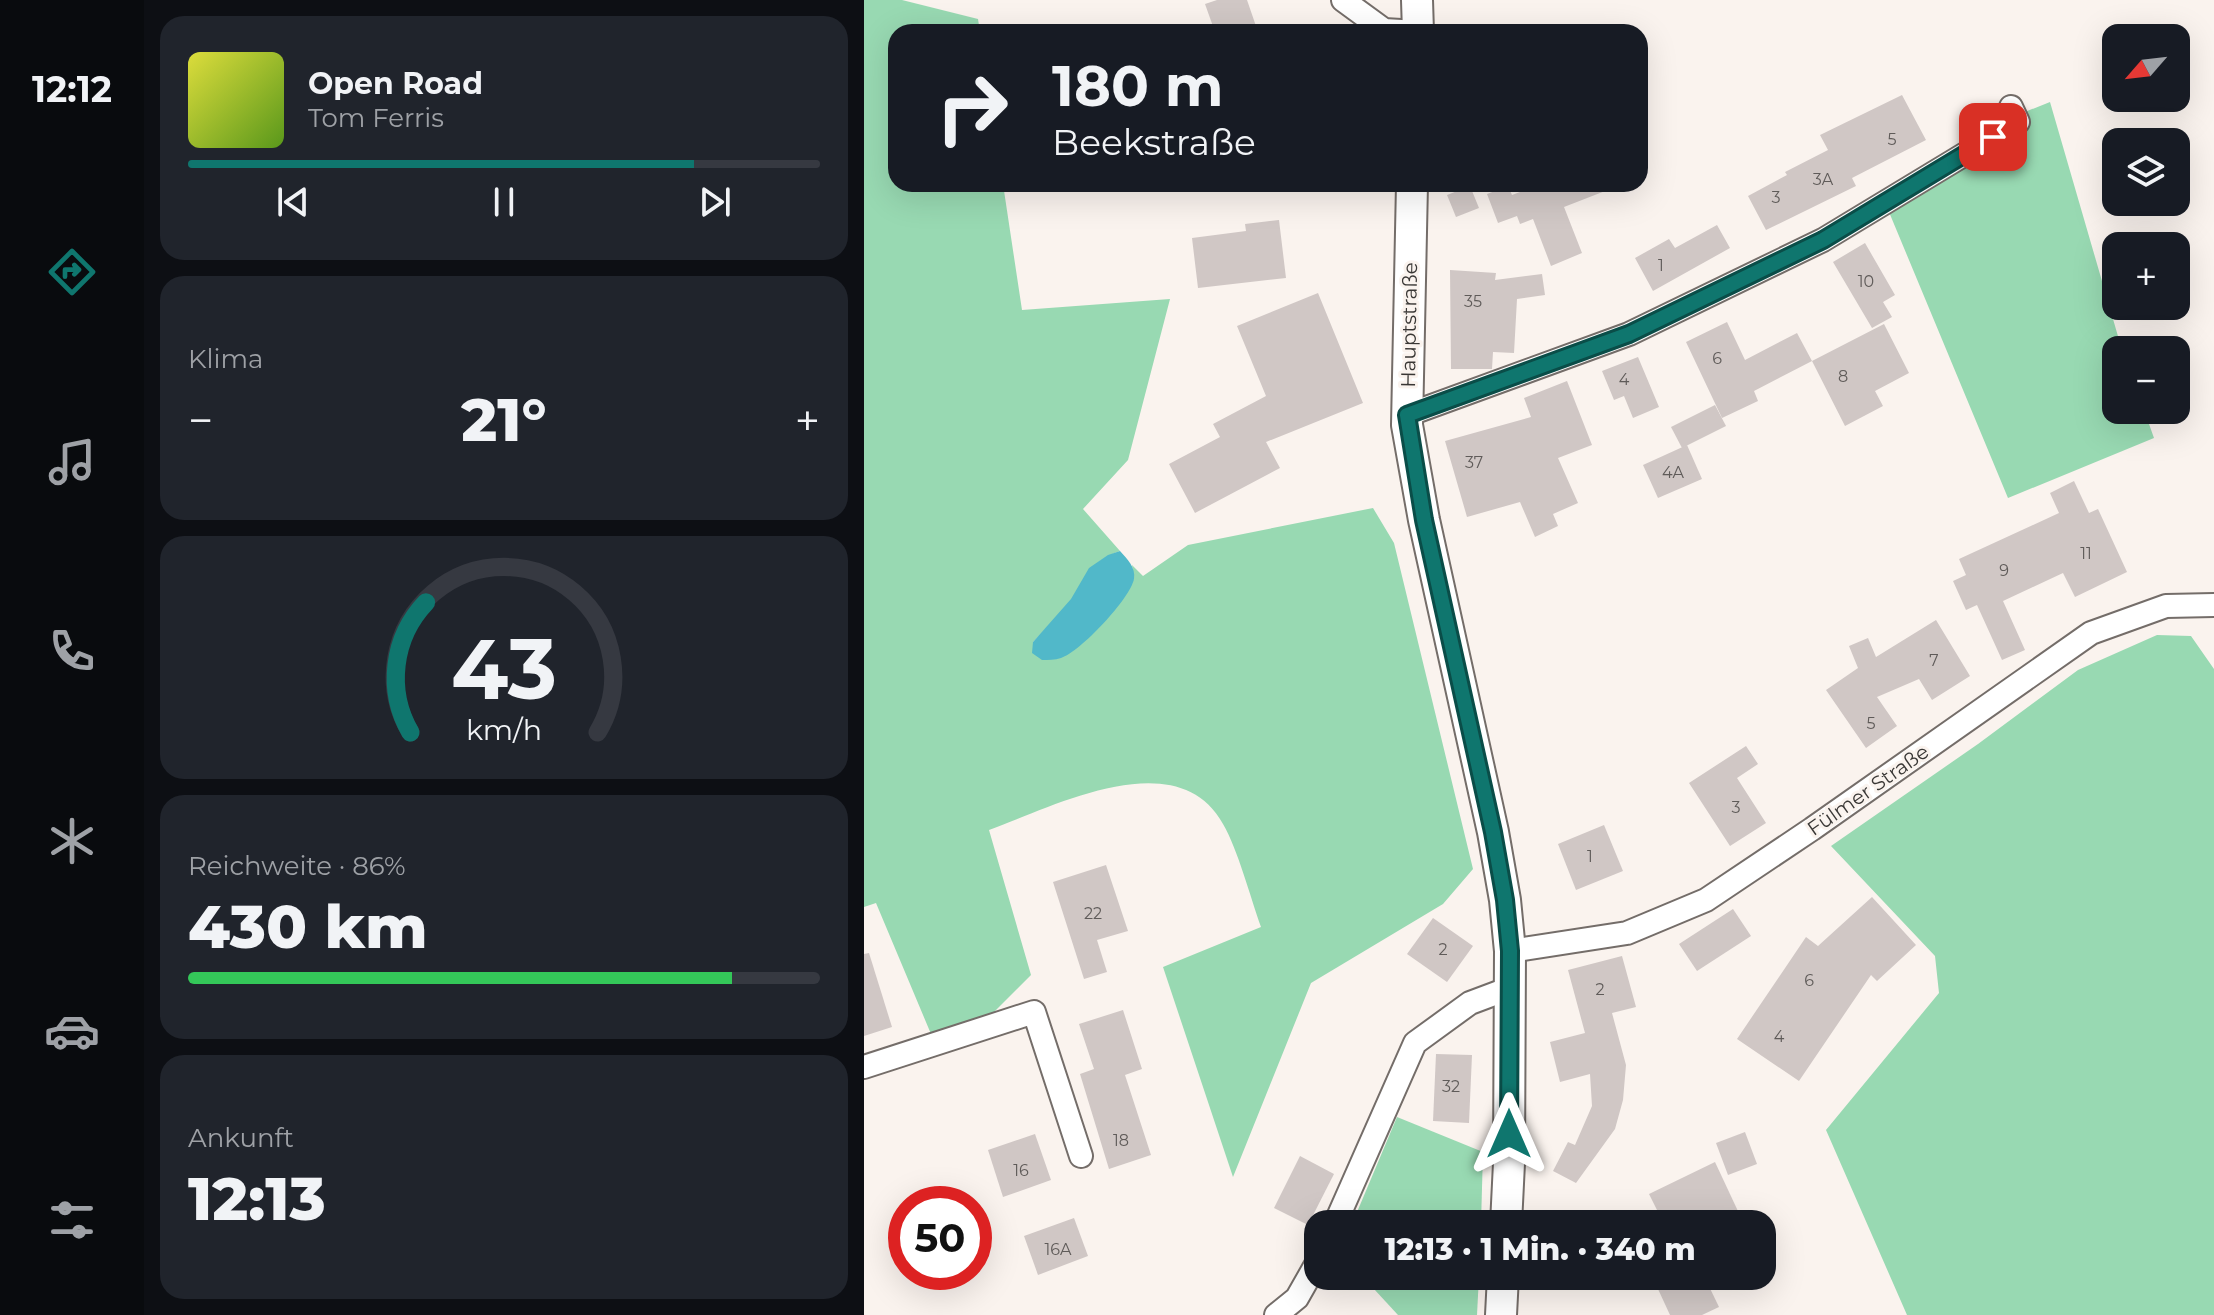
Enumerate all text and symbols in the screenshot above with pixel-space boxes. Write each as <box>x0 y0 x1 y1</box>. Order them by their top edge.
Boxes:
north arrow <box>2102 24 2190 112</box>
map controls <box>2102 24 2190 424</box>
text: 180 m <box>1052 52 1224 120</box>
icon: right <box>920 56 1024 160</box>
text: Open Road <box>308 65 483 102</box>
text: 12:12 <box>32 67 112 111</box>
text: Tom Ferris <box>308 102 444 134</box>
pin <box>1959 103 2027 171</box>
icon: arrive <box>1971 115 2015 159</box>
text: Beekstraße <box>1052 120 1256 164</box>
button: layers <box>2102 128 2190 216</box>
house number: 5 <box>1887 130 1897 149</box>
house number: 3A <box>1813 170 1834 189</box>
icon: previous <box>271 180 315 224</box>
icon: pause <box>482 180 526 224</box>
icon: next <box>693 180 737 224</box>
house number: 3 <box>1771 188 1781 207</box>
button: + <box>2102 232 2190 320</box>
icon: directions <box>44 244 100 300</box>
house number: 1 <box>1658 256 1664 275</box>
street label: Hauptstraße <box>1396 262 1422 388</box>
house number: 10 <box>1858 272 1874 291</box>
house number: 35 <box>1464 292 1482 311</box>
button: − <box>2102 336 2190 424</box>
text: Klima <box>188 343 263 375</box>
house number: 6 <box>1712 349 1722 368</box>
house number: 8 <box>1838 367 1848 386</box>
house number: 4 <box>1619 370 1630 389</box>
text: 21° <box>461 383 547 456</box>
text: − <box>188 393 213 447</box>
text: + <box>795 393 820 447</box>
icon: music <box>44 434 100 490</box>
house number: 37 <box>1465 453 1483 472</box>
house number: 4A <box>1662 463 1685 482</box>
house number: 11 <box>2080 544 2092 563</box>
house number: 9 <box>1999 561 2009 580</box>
text: 43 <box>451 618 557 720</box>
icon: phone <box>44 623 100 679</box>
house number: 7 <box>1929 651 1939 670</box>
text: km/h <box>466 713 542 748</box>
house number: 5 <box>1866 714 1876 733</box>
street label: Fülmer Straße <box>1803 739 1933 841</box>
house number: 3 <box>1731 798 1741 817</box>
icon: climate <box>44 813 100 869</box>
house number: 1 <box>1587 847 1593 866</box>
text: Reichweite · 86% <box>188 850 406 882</box>
text: 430 km <box>188 890 428 963</box>
house number: 22 <box>1084 904 1102 923</box>
house number: 2 <box>1438 940 1448 959</box>
house number: 6 <box>1804 971 1814 990</box>
house number: 2 <box>1595 980 1605 999</box>
icon: car <box>44 1003 100 1059</box>
house number: 4 <box>1774 1027 1785 1046</box>
house number: 32 <box>1442 1077 1460 1096</box>
position arrow <box>1467 1092 1551 1176</box>
text: Ankunft <box>188 1122 294 1154</box>
house number: 18 <box>1113 1131 1129 1150</box>
house number: 16 <box>1013 1161 1029 1180</box>
text: 12:13 <box>188 1162 326 1235</box>
speed limit sign: 50 <box>888 1186 992 1290</box>
icon: filters <box>44 1192 100 1248</box>
text: 12:13 · 1 Min. · 340 m <box>1384 1231 1696 1268</box>
house number: 16A <box>1044 1240 1072 1259</box>

